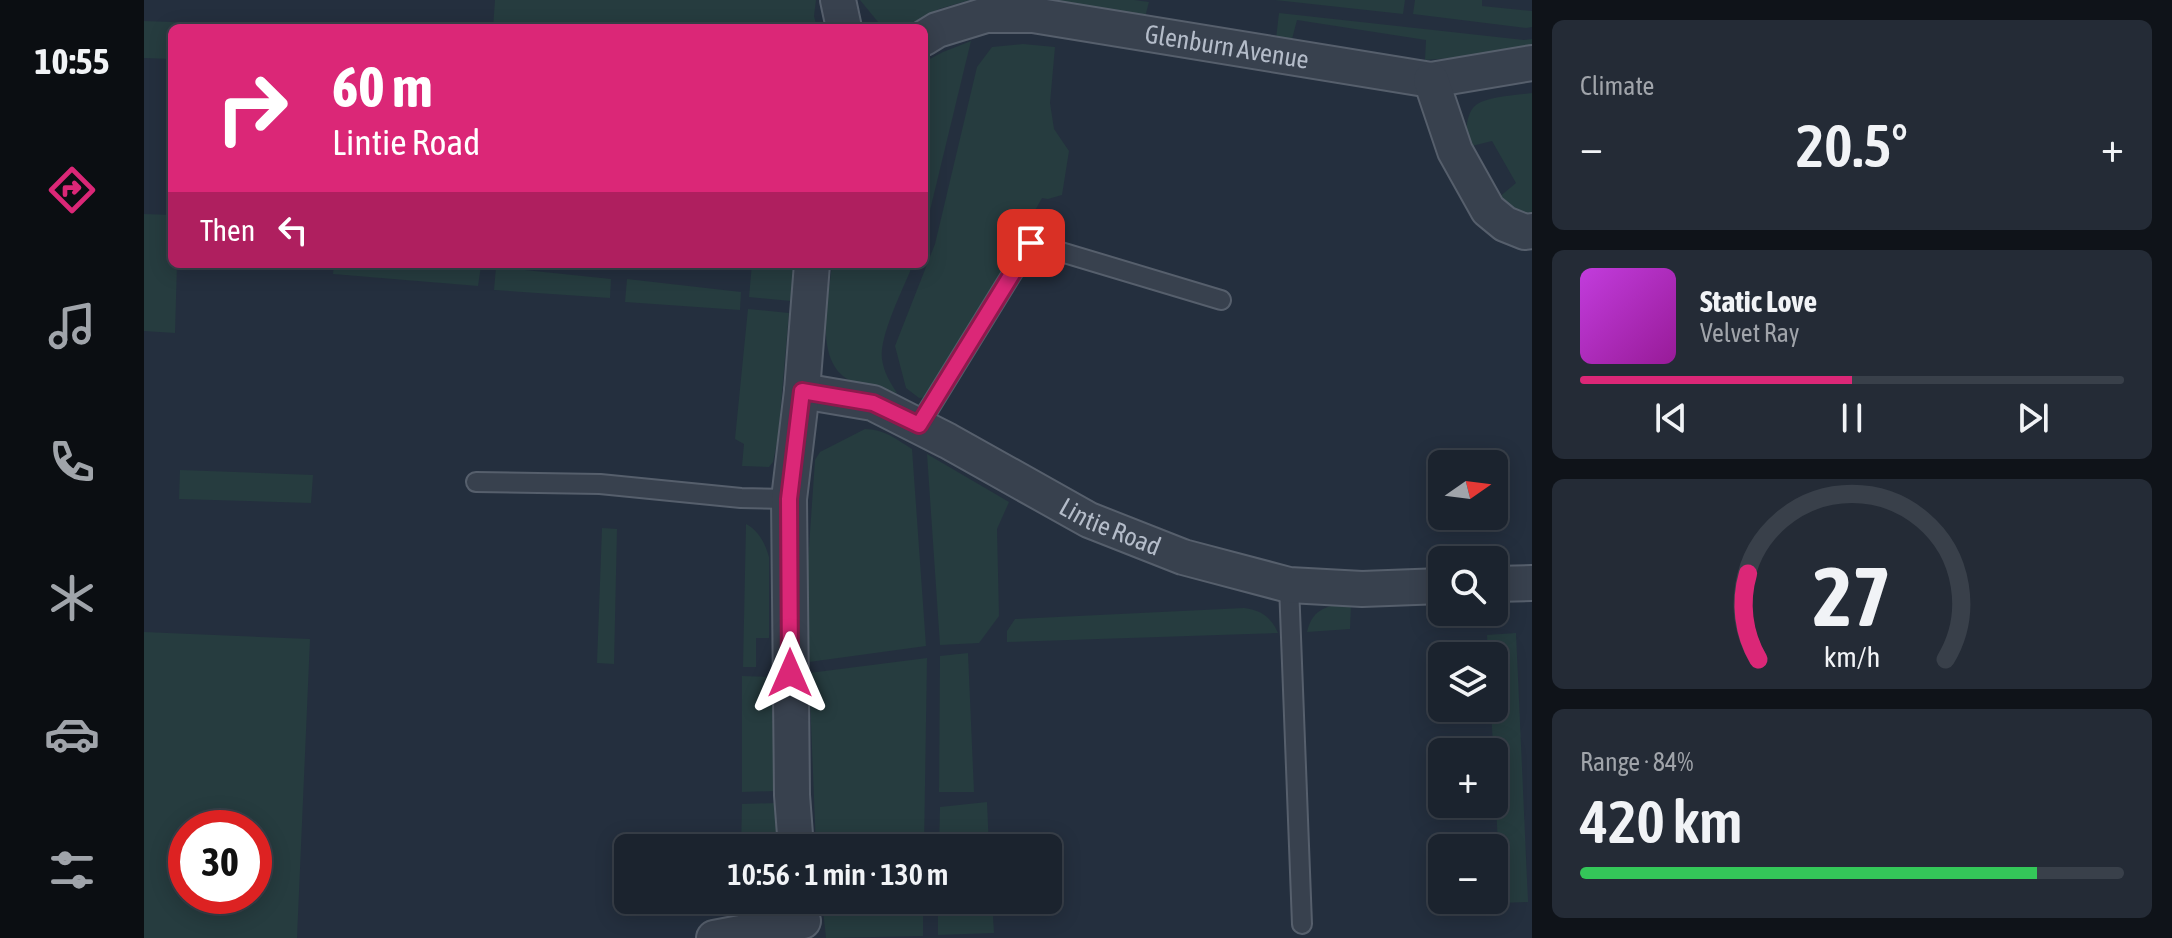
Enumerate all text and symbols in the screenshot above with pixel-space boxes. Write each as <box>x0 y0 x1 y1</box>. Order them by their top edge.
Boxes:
street label: Glenburn Avenue <box>1143 19 1311 75</box>
text: 10:55 <box>35 40 109 82</box>
text: 60 m <box>332 55 433 119</box>
icon: right <box>200 56 304 160</box>
text: Climate <box>1580 71 1654 101</box>
text: 20.5° <box>1796 111 1908 180</box>
text: Lintie Road <box>332 121 480 163</box>
text: − <box>1580 121 1603 171</box>
text: + <box>2101 121 2124 171</box>
icon: directions <box>44 162 100 218</box>
icon: left <box>271 208 315 252</box>
pin <box>997 209 1065 277</box>
text: Then <box>200 213 255 247</box>
icon: arrive <box>1009 221 1053 265</box>
text: Static Love <box>1700 284 1817 318</box>
icon: music <box>44 298 100 354</box>
text: Velvet Ray <box>1700 318 1800 348</box>
icon: previous <box>1649 396 1693 440</box>
icon: pause <box>1830 396 1874 440</box>
icon: next <box>2011 396 2055 440</box>
icon: phone <box>44 434 100 490</box>
north arrow <box>1428 450 1508 530</box>
map controls <box>1428 450 1508 914</box>
street label: Lintie Road <box>1054 492 1165 562</box>
button: search <box>1428 546 1508 626</box>
text: 27 <box>1813 547 1891 643</box>
icon: climate <box>44 570 100 626</box>
position arrow <box>748 631 832 715</box>
text: km/h <box>1824 640 1880 673</box>
button: layers <box>1428 642 1508 722</box>
icon: car <box>44 706 100 762</box>
button: + <box>1428 738 1508 818</box>
text: Range · 84% <box>1580 747 1693 777</box>
text: 420 km <box>1580 787 1742 856</box>
speed limit sign: 30 <box>168 810 272 914</box>
button: − <box>1428 834 1508 914</box>
icon: filters <box>44 842 100 898</box>
text: 10:56 · 1 min · 130 m <box>728 857 948 891</box>

